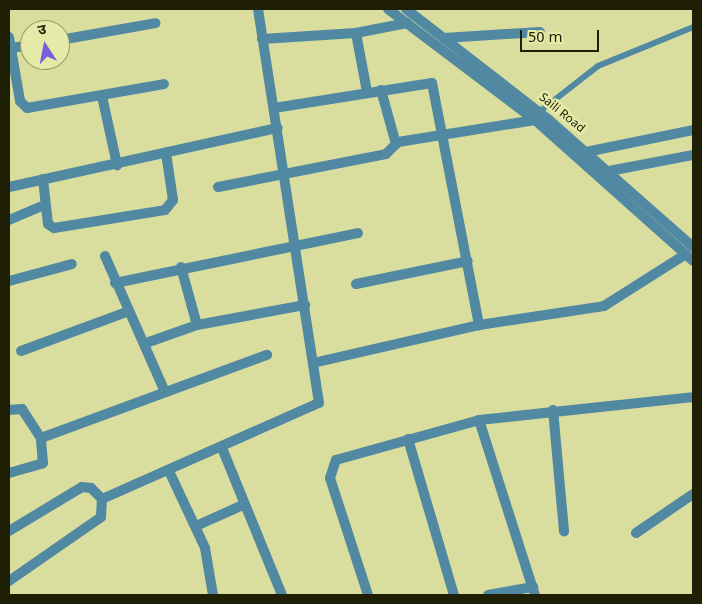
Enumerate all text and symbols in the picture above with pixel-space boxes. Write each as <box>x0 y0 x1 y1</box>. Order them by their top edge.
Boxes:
north arrow <box>20 20 70 70</box>
scale bar <box>522 20 601 52</box>
text: उ <box>36 21 48 41</box>
text: 50 m <box>528 29 562 48</box>
street label: Saili Road <box>535 91 587 137</box>

